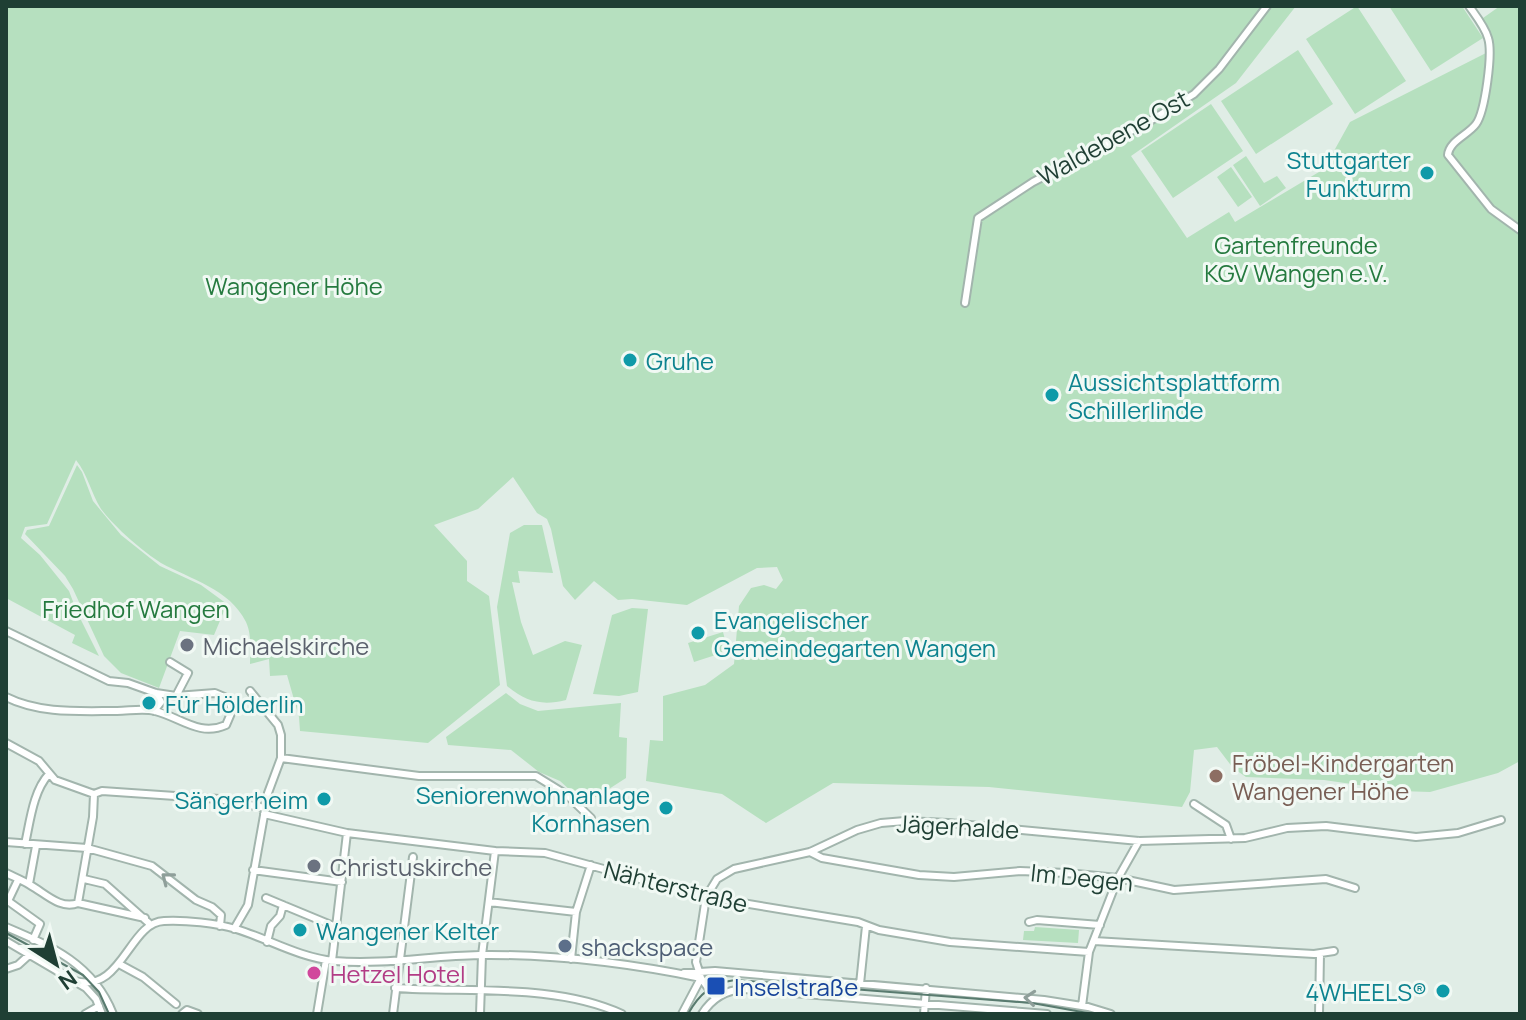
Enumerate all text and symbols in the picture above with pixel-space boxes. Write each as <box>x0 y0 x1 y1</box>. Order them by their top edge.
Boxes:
street label: Waldebene Ost <box>1031 82 1195 192</box>
place label: Stuttgarter Funkturm <box>1287 143 1411 204</box>
marker: Stuttgarter Funkturm <box>1418 164 1436 182</box>
park label: Gartenfreunde KGV Wangen e.V. <box>1204 228 1388 289</box>
park label: Wangener Höhe <box>205 269 383 302</box>
place label: Gruhe <box>646 344 714 377</box>
marker: Gruhe <box>621 351 639 369</box>
place label: Aussichtsplattform Schillerlinde <box>1068 365 1280 426</box>
marker: Aussichtsplattform Schillerlinde <box>1043 386 1061 404</box>
park label: Friedhof Wangen <box>42 592 230 625</box>
place label: Evangelischer Gemeindegarten Wangen <box>714 603 996 664</box>
marker: Evangelischer Gemeindegarten Wangen <box>689 624 707 642</box>
place label: Michaelskirche <box>203 629 369 662</box>
marker: Michaelskirche <box>178 636 196 654</box>
place label: Für Hölderlin <box>165 687 303 720</box>
marker: Für Hölderlin <box>140 694 158 712</box>
place label: Fröbel-Kindergarten Wangener Höhe <box>1232 746 1454 807</box>
marker: Fröbel-Kindergarten Wangener Höhe <box>1207 767 1225 785</box>
place label: Seniorenwohnanlage Kornhasen <box>416 778 650 839</box>
place label: Sängerheim <box>174 783 308 816</box>
marker: Sängerheim <box>315 790 333 808</box>
marker: Seniorenwohnanlage Kornhasen <box>657 799 675 817</box>
street label: Jägerhalde <box>896 806 1020 846</box>
place label: Christuskirche <box>330 850 492 883</box>
street label: Nähterstraße <box>600 852 752 920</box>
street label: Im Degen <box>1029 855 1135 899</box>
marker: Christuskirche <box>305 857 323 875</box>
one-way arrow <box>162 873 176 888</box>
place label: Wangener Kelter <box>316 914 500 947</box>
marker: Wangener Kelter <box>291 921 309 939</box>
north arrow <box>16 924 96 1004</box>
place label: shackspace <box>581 930 713 963</box>
marker: shackspace <box>556 937 574 955</box>
place label: Hetzel Hotel <box>330 957 466 990</box>
text: N <box>53 963 83 997</box>
marker: Hetzel Hotel <box>305 964 323 982</box>
place label: Inselstraße <box>734 970 858 1003</box>
marker: Inselstraße <box>705 975 727 997</box>
place label: 4WHEELS® <box>1305 975 1427 1008</box>
marker: 4WHEELS® <box>1434 982 1452 1000</box>
one-way arrow <box>1023 990 1036 1007</box>

